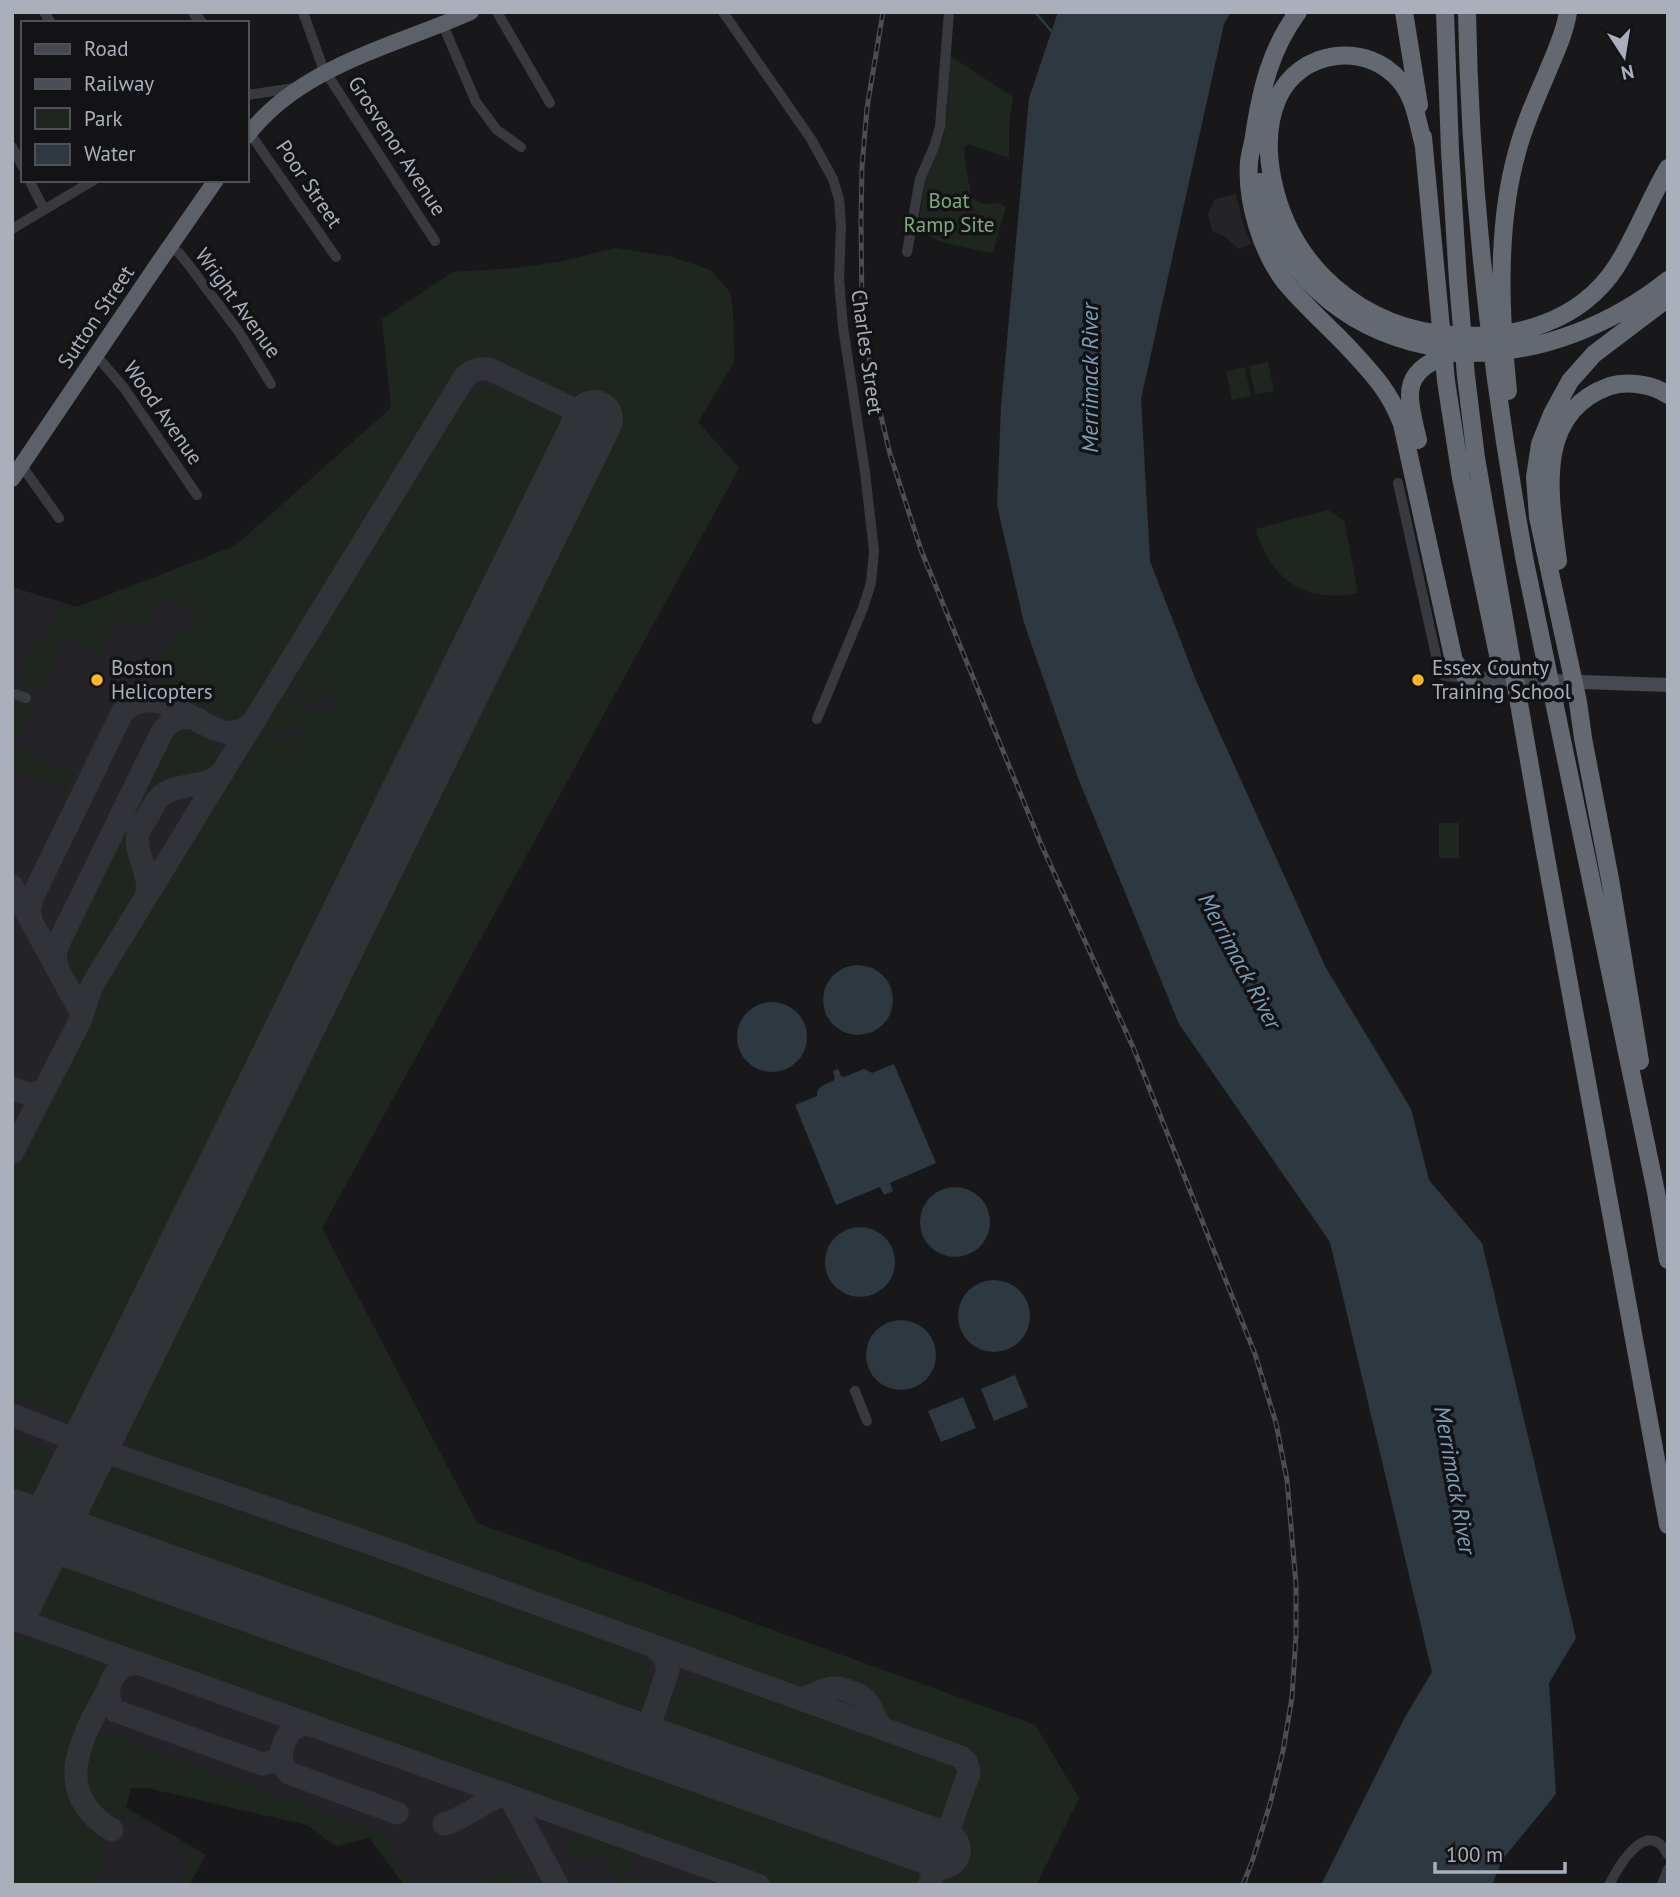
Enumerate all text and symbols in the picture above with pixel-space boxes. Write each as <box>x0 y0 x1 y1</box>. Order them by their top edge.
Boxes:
legend <box>21 21 248 182</box>
north arrow <box>1589 21 1659 91</box>
text: Road <box>84 35 128 62</box>
text: N <box>1619 60 1636 86</box>
text: Railway <box>84 70 154 97</box>
street label: Grosvenor Avenue <box>342 71 453 221</box>
text: Park <box>84 105 123 132</box>
street label: Poor Street <box>270 135 349 233</box>
text: Water <box>84 140 136 167</box>
park label: Boat Ramp Site <box>903 187 995 238</box>
street label: Wright Avenue <box>189 242 287 363</box>
street label: Sutton Street <box>51 260 140 373</box>
street label: Charles Street <box>845 288 890 416</box>
water label: Merrimack River <box>1075 302 1104 453</box>
street label: Wood Avenue <box>118 355 209 470</box>
place label: Boston Helicopters <box>111 654 213 705</box>
place label: Essex County Training School <box>1432 654 1571 705</box>
marker: Boston Helicopters <box>89 672 105 688</box>
marker: Essex County Training School <box>1410 672 1426 688</box>
water label: Merrimack River <box>1192 888 1289 1035</box>
water label: Merrimack River <box>1428 1404 1483 1558</box>
scale bar <box>1435 1830 1564 1874</box>
text: 100 m <box>1446 1841 1503 1868</box>

